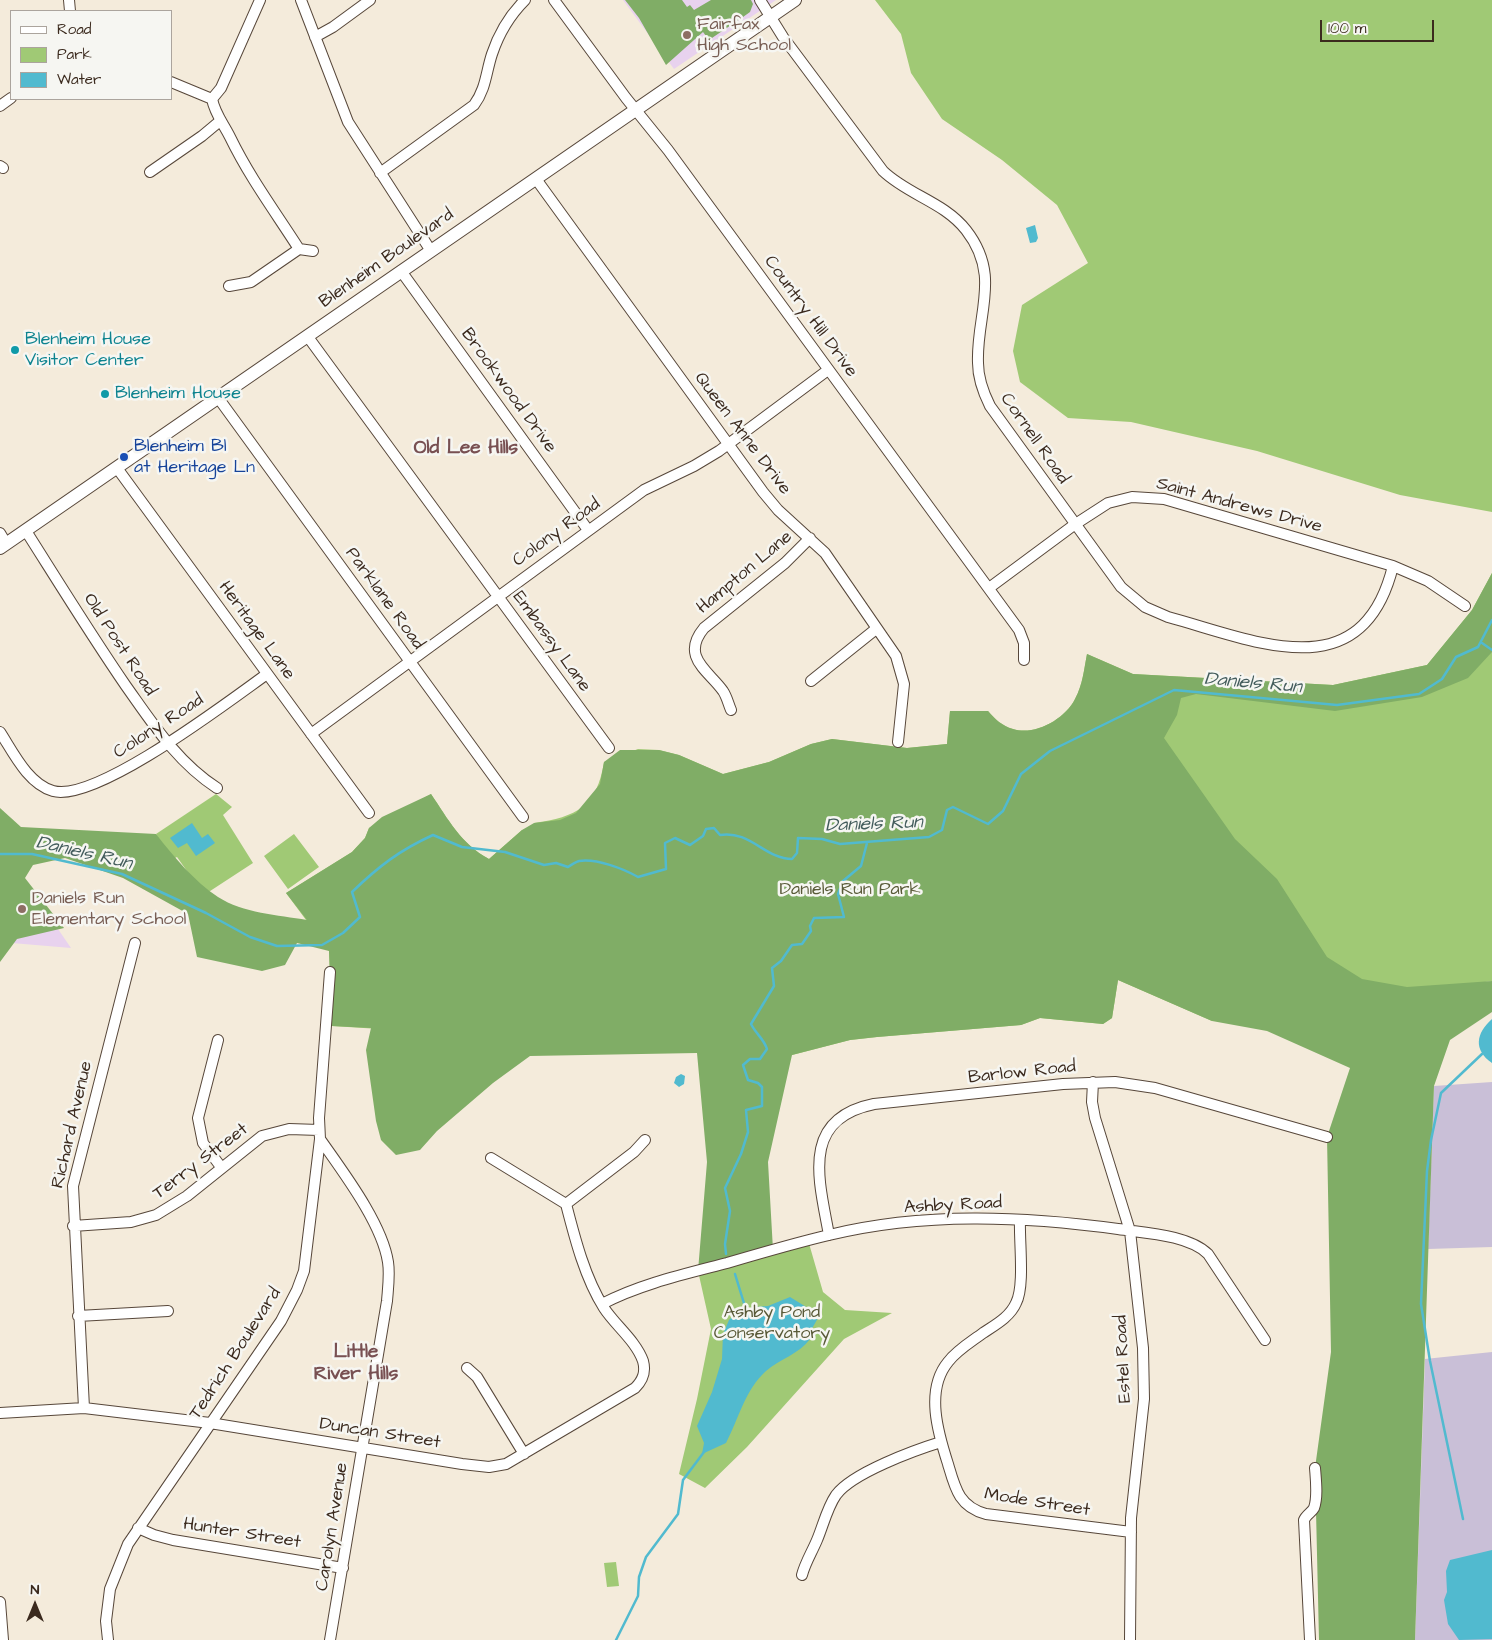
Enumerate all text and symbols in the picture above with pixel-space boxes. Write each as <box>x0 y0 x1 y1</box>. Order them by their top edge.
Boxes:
legend <box>10 10 172 100</box>
scale bar <box>1322 10 1436 42</box>
place label: Fairfax High School <box>697 14 791 56</box>
text: 100 m <box>1328 18 1367 39</box>
text: Road <box>57 19 91 40</box>
marker: Fairfax High School <box>681 29 693 41</box>
text: Park <box>57 44 92 65</box>
text: Water <box>57 69 101 90</box>
street label: Blenheim Boulevard <box>316 204 458 314</box>
street label: Country Hill Drive <box>759 252 861 382</box>
street label: Brookwood Drive <box>456 325 560 457</box>
place label: Blenheim House Visitor Center <box>25 329 151 372</box>
marker: Blenheim House Visitor Center <box>9 344 21 356</box>
street label: Queen Anne Drive <box>689 369 795 499</box>
place label: Blenheim House <box>115 383 241 405</box>
marker: Blenheim House <box>99 388 111 400</box>
street label: Cornell Road <box>995 389 1073 489</box>
place label: Blenheim Bl at Heritage Ln <box>134 436 255 478</box>
district label: Old Lee Hills <box>414 438 518 460</box>
marker: Blenheim Bl at Heritage Ln <box>118 451 130 463</box>
street label: Saint Andrews Drive <box>1154 473 1324 539</box>
street label: Colony Road <box>509 494 605 572</box>
street label: Hampton Lane <box>693 527 797 619</box>
street label: Parklane Road <box>340 544 428 654</box>
street label: Heritage Lane <box>213 578 299 684</box>
street label: Embassy Lane <box>507 587 595 697</box>
street label: Old Post Road <box>78 590 160 700</box>
water label: Daniels Run <box>1203 668 1303 700</box>
street label: Colony Road <box>110 690 208 764</box>
water label: Daniels Run <box>825 812 923 838</box>
water label: Daniels Run <box>34 832 134 876</box>
park label: Daniels Run Park <box>779 879 921 901</box>
place label: Daniels Run Elementary School <box>32 888 186 931</box>
marker: Daniels Run Elementary School <box>16 903 28 915</box>
street label: Barlow Road <box>967 1057 1077 1089</box>
street label: Richard Avenue <box>48 1059 98 1191</box>
street label: Terry Street <box>149 1119 253 1205</box>
street label: Ashby Road <box>903 1193 1003 1219</box>
street label: Tedrich Boulevard <box>185 1284 287 1424</box>
park label: Ashby Pond Conservatory <box>714 1302 830 1345</box>
street label: Estel Road <box>1111 1314 1137 1404</box>
district label: Little River Hills <box>314 1342 398 1386</box>
street label: Duncan Street <box>318 1414 442 1454</box>
street label: Carolyn Avenue <box>312 1461 354 1593</box>
street label: Mode Street <box>983 1484 1091 1522</box>
street label: Hunter Street <box>182 1514 302 1554</box>
north arrow <box>10 1580 60 1630</box>
text: N <box>31 1580 39 1600</box>

